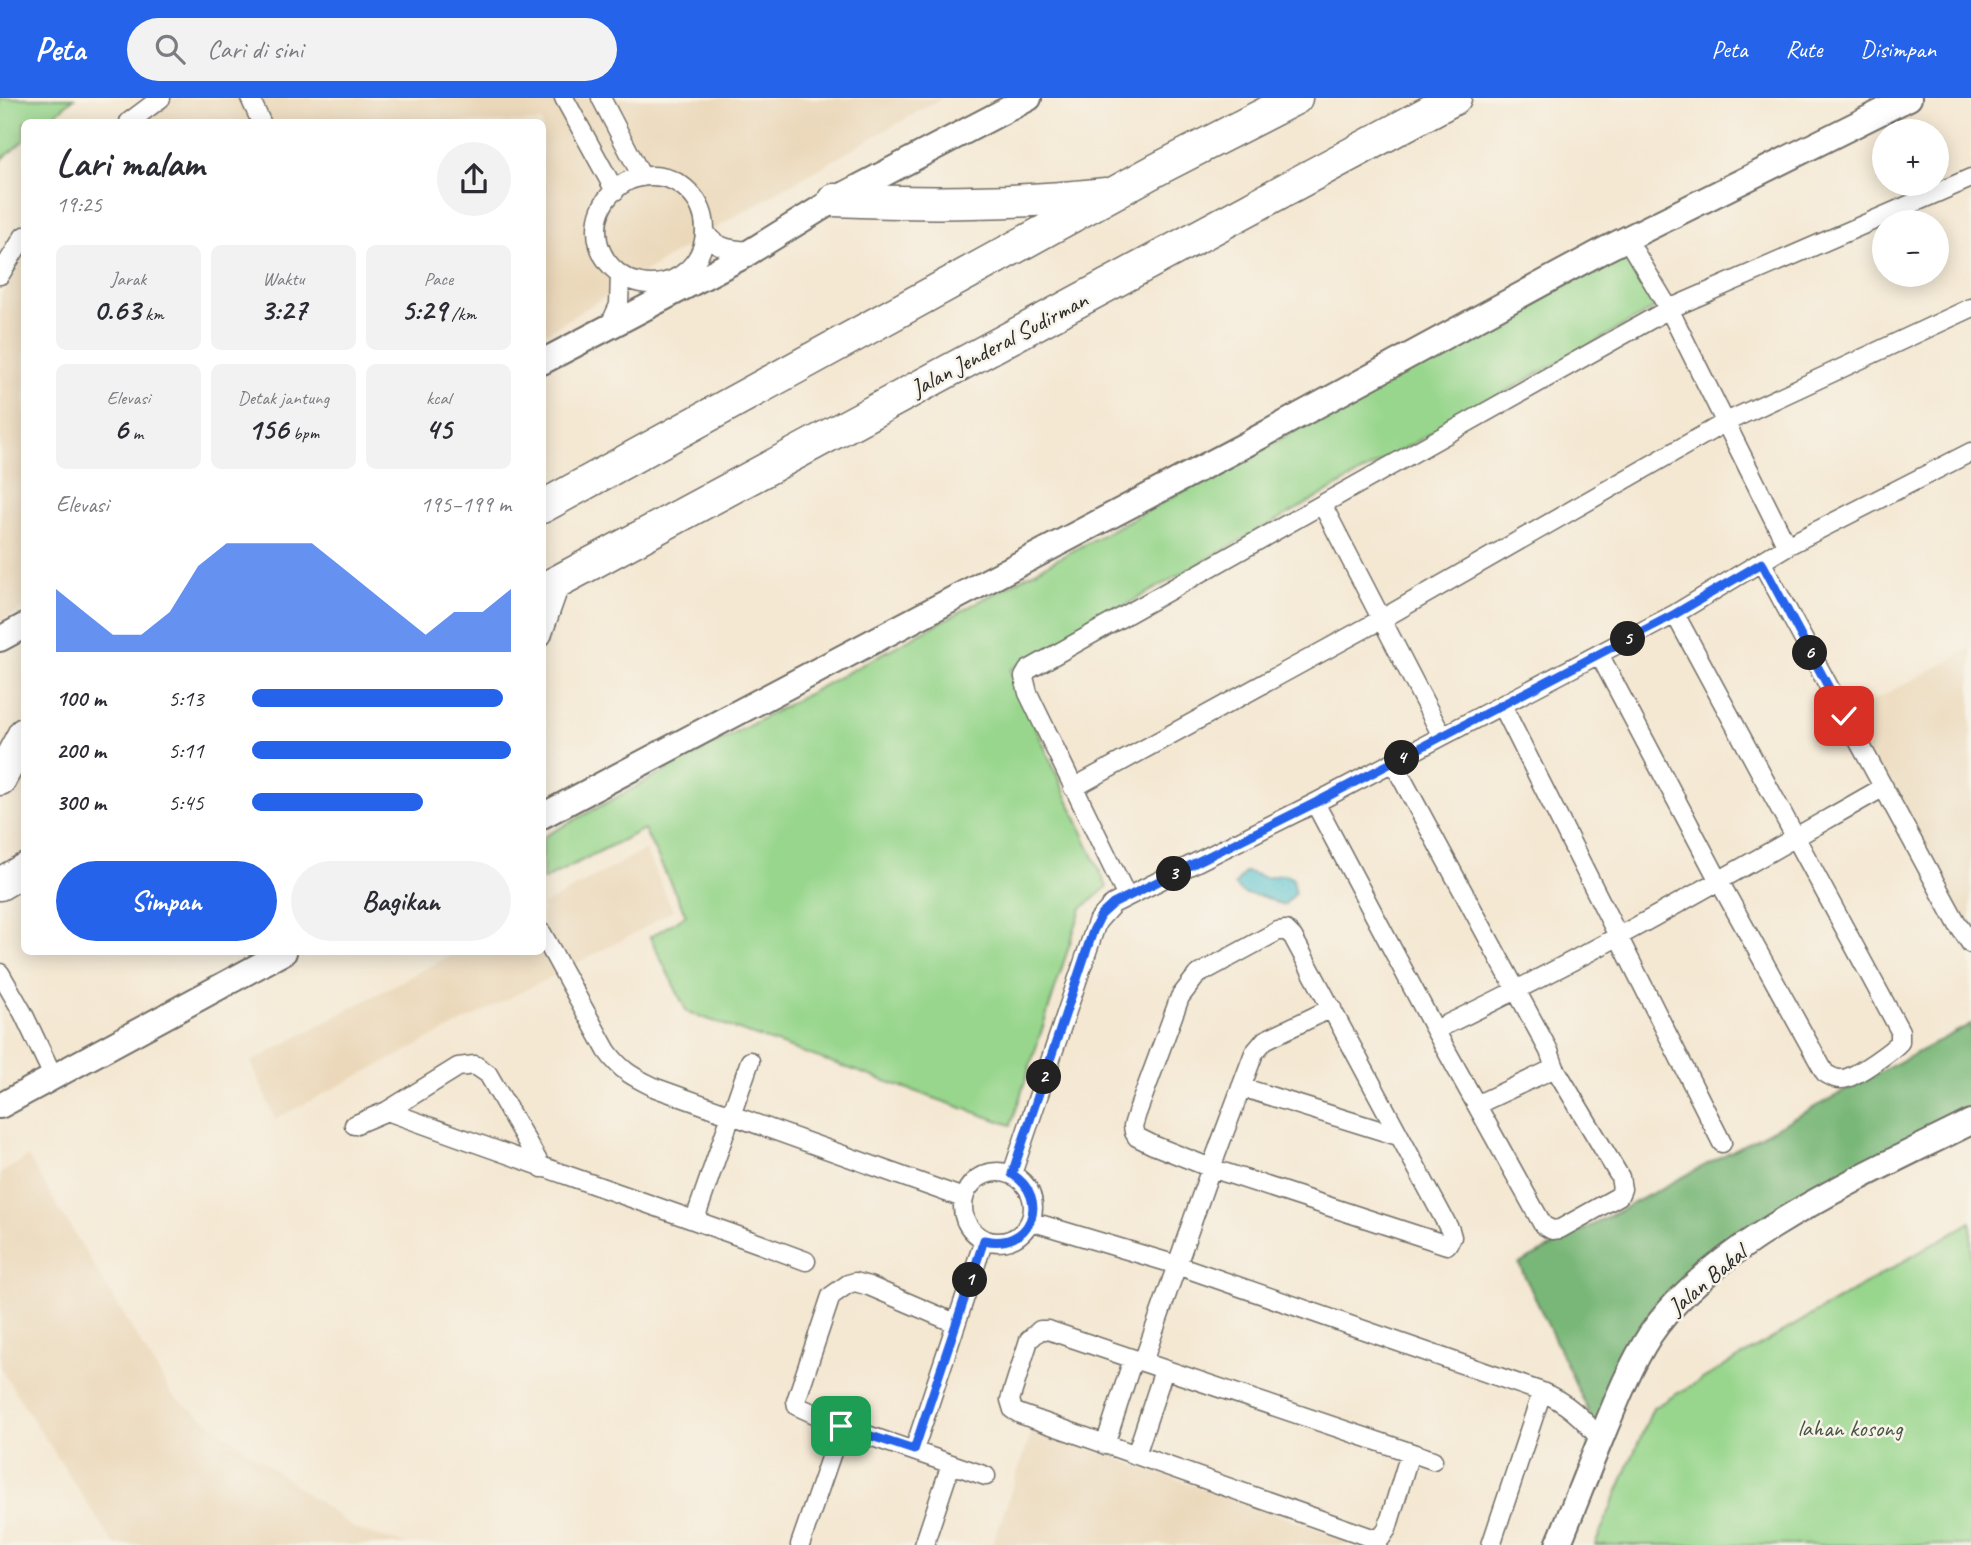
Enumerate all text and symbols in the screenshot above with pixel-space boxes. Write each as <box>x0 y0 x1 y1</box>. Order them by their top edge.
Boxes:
search box <box>127 18 617 81</box>
text: Peta <box>35 28 85 70</box>
icon: search <box>151 30 189 68</box>
text: Cari di sini <box>207 33 303 66</box>
text: Peta <box>1711 34 1747 64</box>
text: Rute <box>1785 34 1822 64</box>
text: Disimpan <box>1860 34 1936 64</box>
map controls <box>1872 119 1949 287</box>
button: + <box>1872 119 1949 196</box>
text: Lari malam <box>56 140 204 187</box>
button: share <box>437 142 511 216</box>
text: 19:25 <box>56 190 102 219</box>
button: − <box>1872 210 1949 287</box>
text: Jarak <box>111 267 146 291</box>
text: Waktu <box>262 267 305 291</box>
text: Pace <box>424 267 453 291</box>
street label: Jalan Jenderal Sudirman <box>904 284 1094 404</box>
text: 0.63 <box>93 291 140 329</box>
text: 3:27 <box>260 291 307 329</box>
text: 5:29 <box>401 291 447 329</box>
text: km <box>140 302 164 326</box>
text: /km <box>447 302 476 326</box>
text: Elevasi <box>107 386 150 410</box>
text: Detak jantung <box>238 386 329 410</box>
text: kcal <box>426 386 451 410</box>
text: 6 <box>114 410 128 448</box>
text: 156 <box>248 410 288 448</box>
text: 45 <box>425 410 452 448</box>
text: m <box>128 421 143 445</box>
text: bpm <box>288 421 319 445</box>
text: Elevasi <box>56 490 109 519</box>
text: 195–199 m <box>420 490 511 519</box>
pin: 5 <box>1610 622 1646 656</box>
text: 5 <box>1623 626 1632 650</box>
pin: 6 <box>1792 636 1828 670</box>
text: 6 <box>1805 640 1814 664</box>
text: 100 m <box>56 684 106 713</box>
text: 5:13 <box>168 684 204 713</box>
pin <box>1814 686 1874 746</box>
icon: check <box>1825 697 1863 735</box>
text: 200 m <box>56 736 106 765</box>
text: 5:11 <box>168 736 204 765</box>
pin: 4 <box>1384 740 1420 776</box>
text: 4 <box>1397 745 1406 769</box>
text: 300 m <box>56 788 106 817</box>
text: 5:45 <box>168 788 204 817</box>
pin: 3 <box>1156 856 1192 892</box>
button: Simpan <box>56 861 277 941</box>
button: Bagikan <box>291 861 511 941</box>
text: 3 <box>1169 861 1178 885</box>
pin: 2 <box>1026 1060 1062 1094</box>
text: 2 <box>1039 1064 1048 1088</box>
street label: Jalan Bakal <box>1661 1236 1755 1322</box>
pin: 1 <box>953 1262 988 1298</box>
text: 1 <box>965 1267 974 1291</box>
pin <box>811 1396 871 1456</box>
icon: arrive <box>822 1407 860 1445</box>
park label: lahan kosong <box>1798 1413 1904 1443</box>

